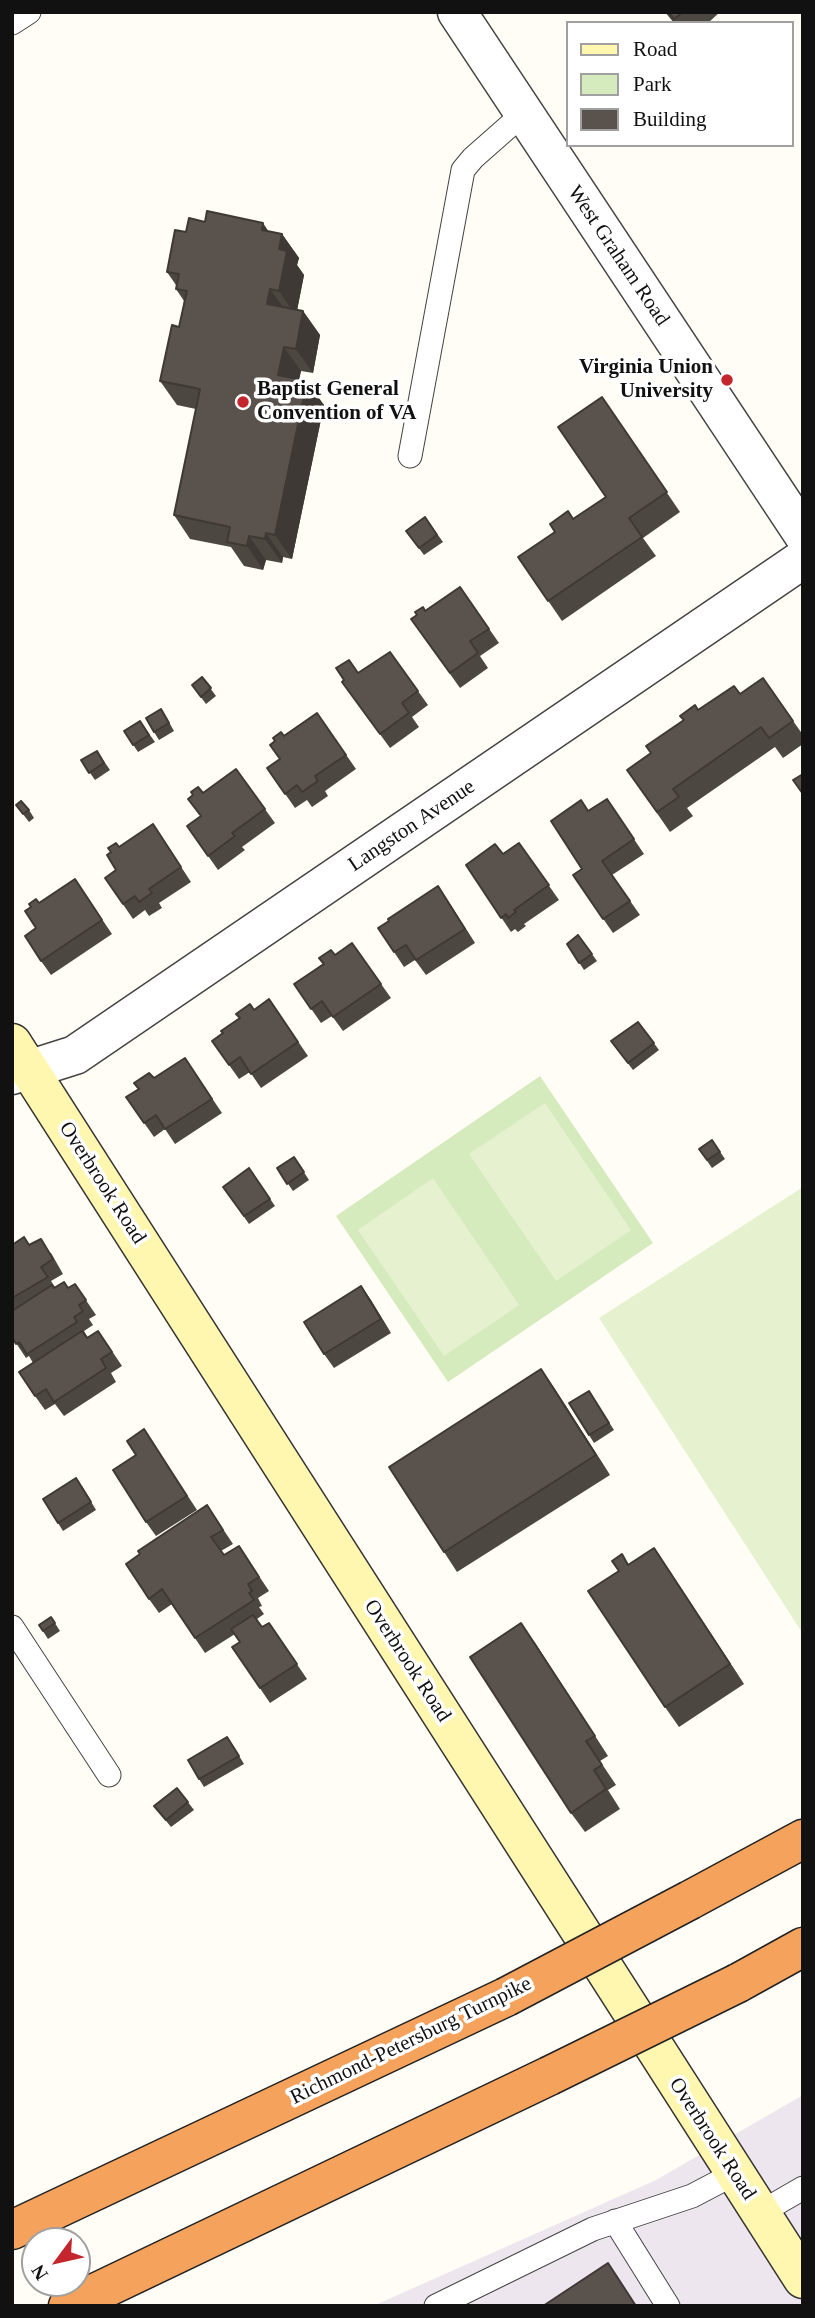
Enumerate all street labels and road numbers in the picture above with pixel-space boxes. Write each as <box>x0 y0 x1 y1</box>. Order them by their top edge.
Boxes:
street label: West Graham Road <box>562 181 674 331</box>
street label: Langston Avenue <box>344 774 480 878</box>
street label: Overbrook Road <box>53 1117 151 1249</box>
street label: Overbrook Road <box>358 1595 456 1727</box>
street label: Richmond-Petersburg Turnpike <box>286 1972 536 2110</box>
street label: Overbrook Road <box>663 2073 761 2205</box>

